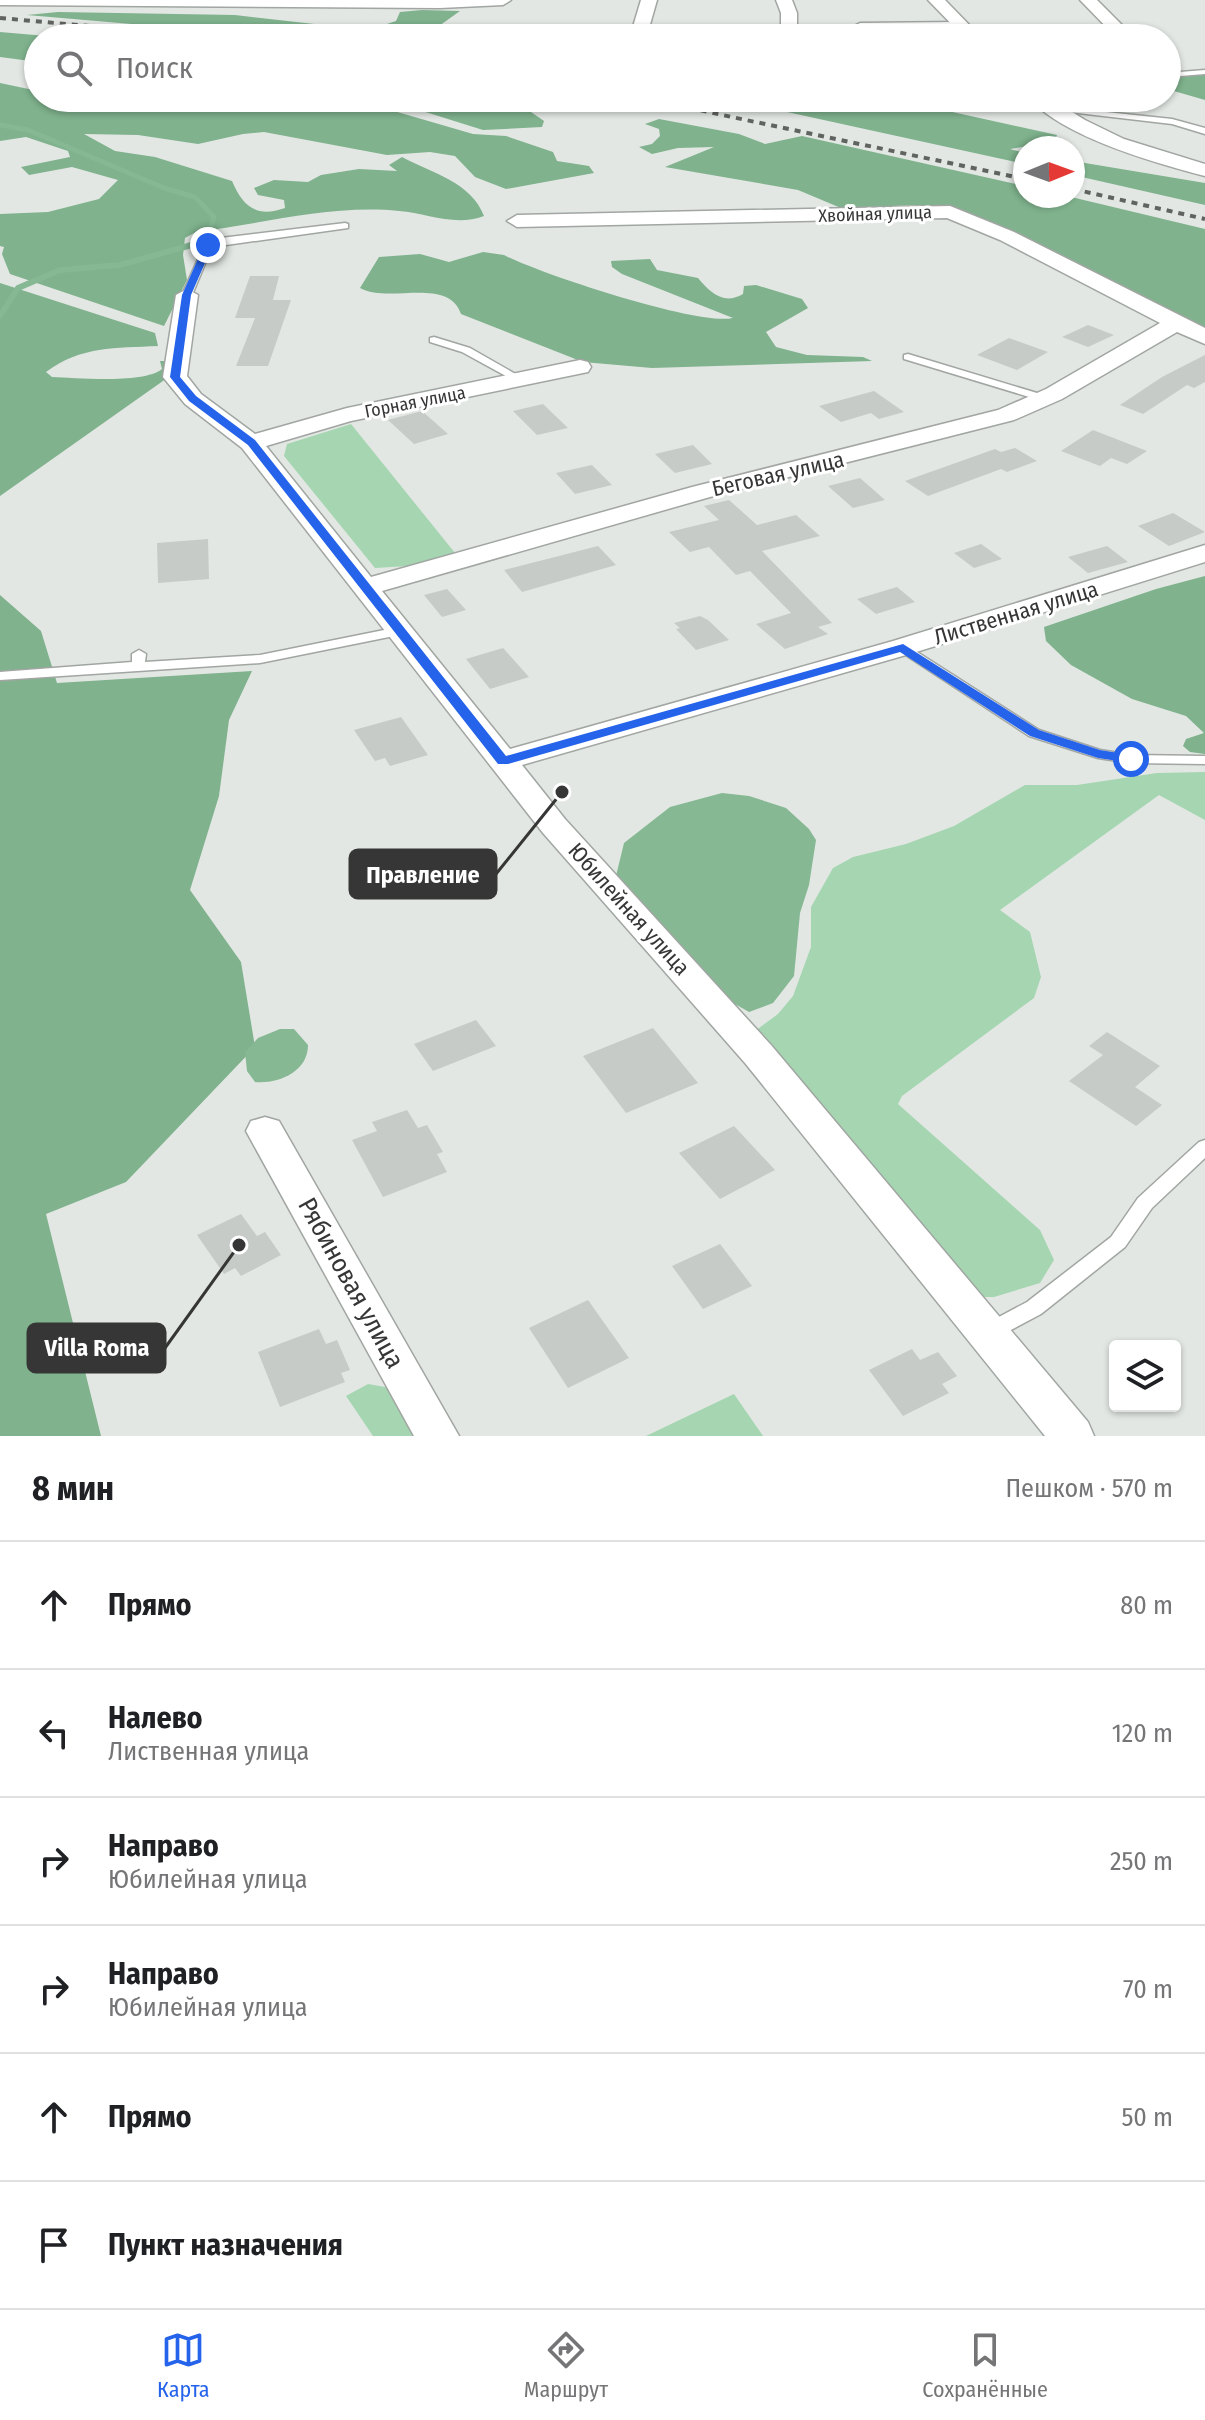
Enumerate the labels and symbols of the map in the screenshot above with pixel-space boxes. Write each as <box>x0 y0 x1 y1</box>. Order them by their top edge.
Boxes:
north arrow <box>1013 136 1085 208</box>
street label: Хвойная улица <box>818 201 932 227</box>
route end <box>190 227 226 263</box>
street label: Горная улица <box>363 381 467 423</box>
street label: Беговая улица <box>709 446 847 502</box>
street label: Лиственная улица <box>931 575 1101 651</box>
route start <box>1113 741 1149 777</box>
street label: Юбилейная улица <box>562 837 696 981</box>
callout: Правление <box>350 850 496 898</box>
text: Правление <box>366 861 480 889</box>
street label: Рябиновая улица <box>291 1192 411 1374</box>
callout: Villa Roma <box>28 1324 165 1372</box>
text: Villa Roma <box>44 1334 150 1362</box>

